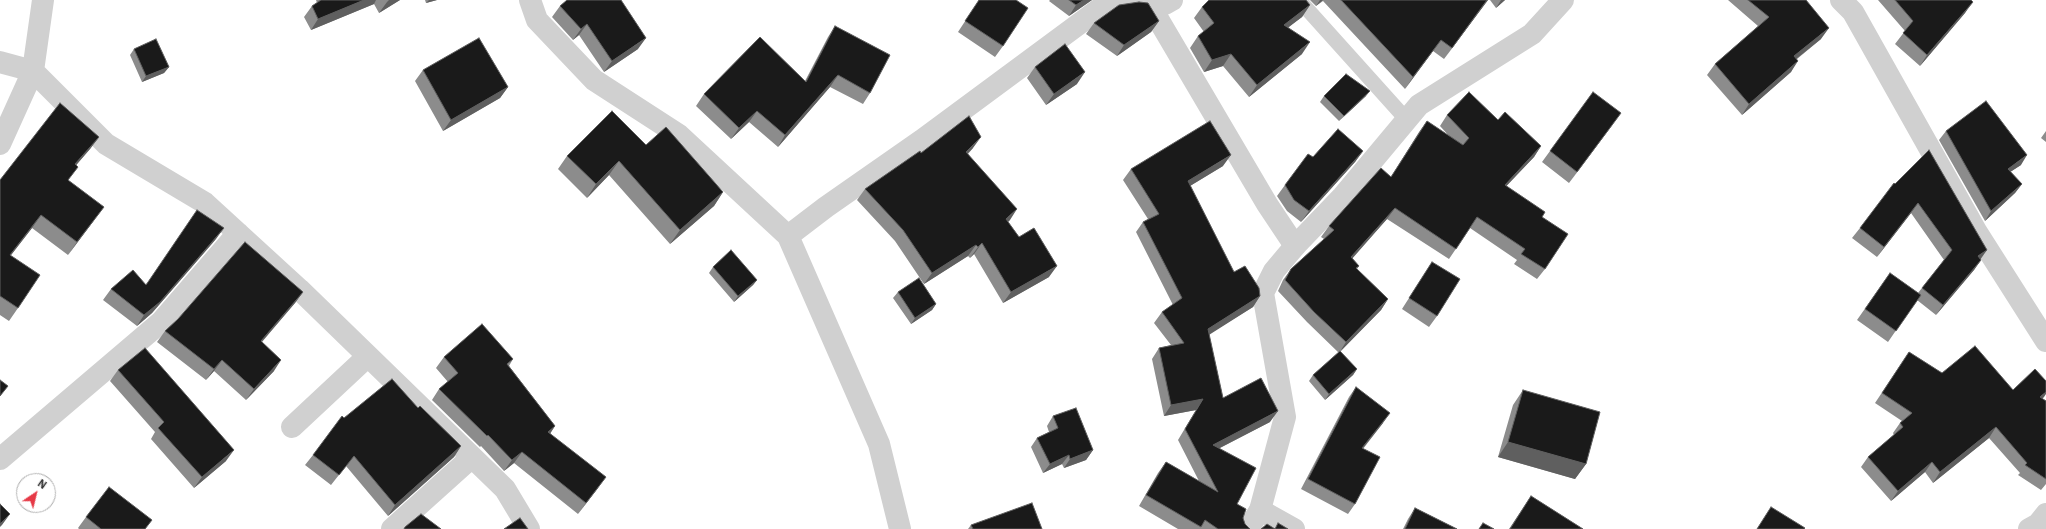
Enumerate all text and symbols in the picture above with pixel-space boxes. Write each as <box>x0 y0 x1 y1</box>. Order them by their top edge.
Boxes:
north arrow <box>16 473 56 513</box>
text: N <box>35 476 50 492</box>

